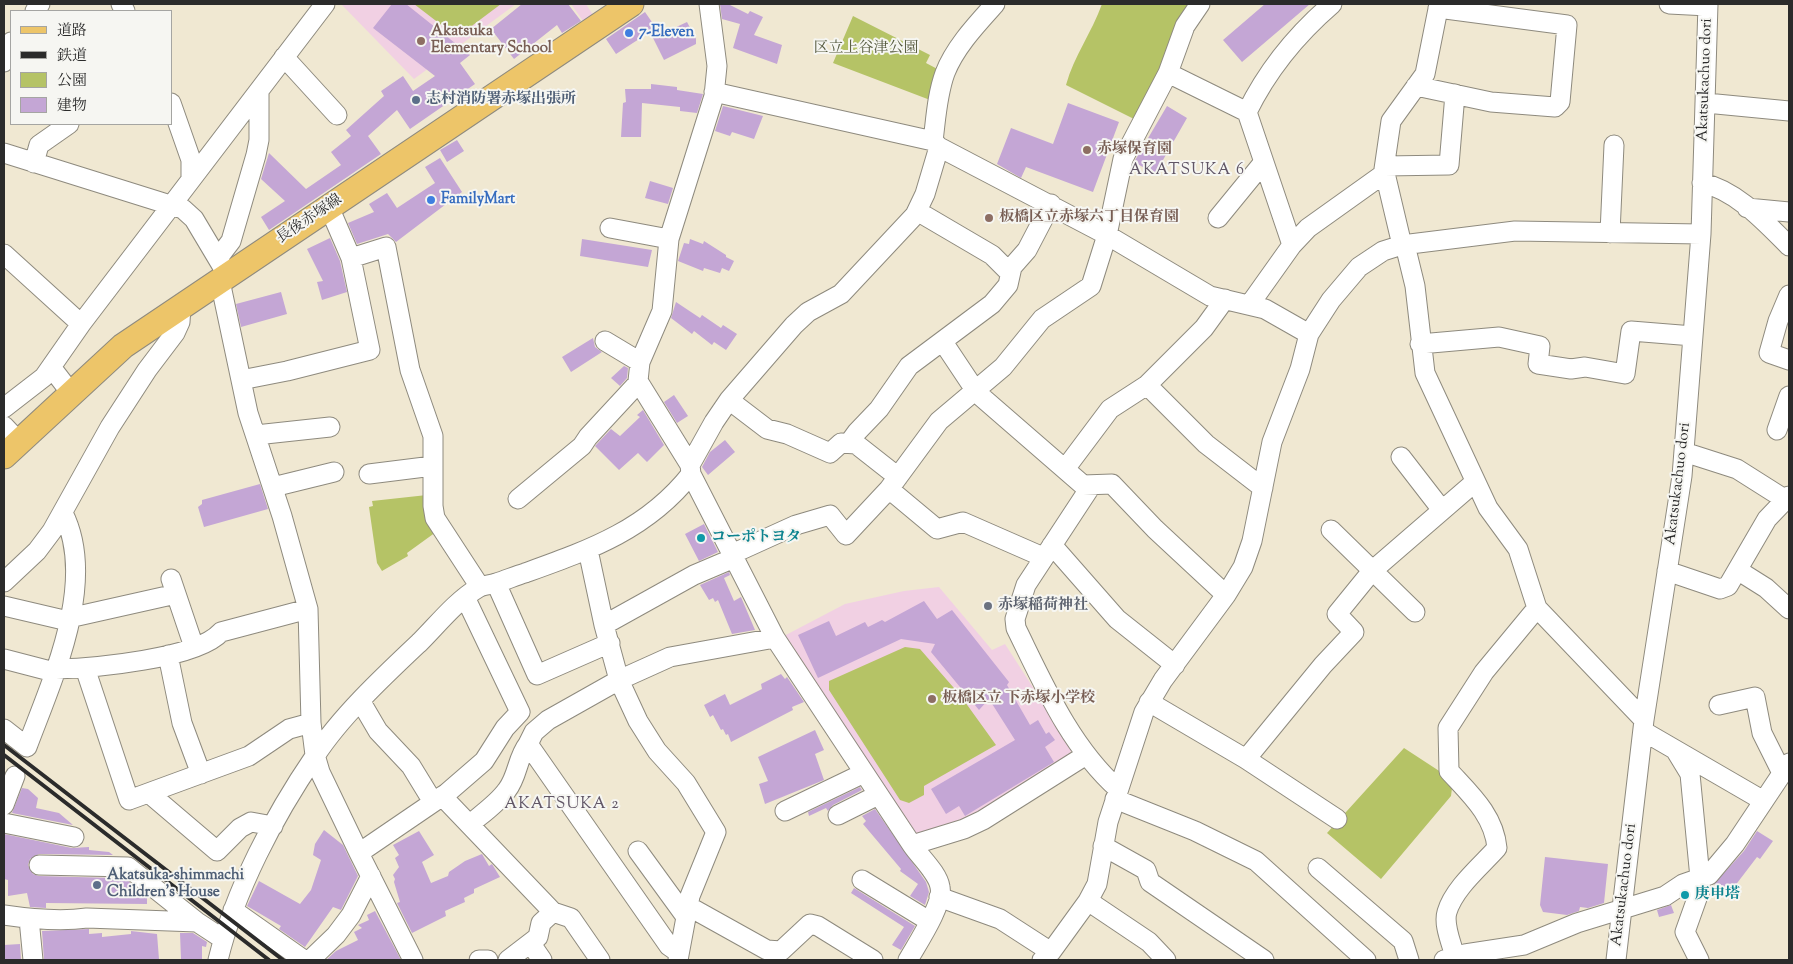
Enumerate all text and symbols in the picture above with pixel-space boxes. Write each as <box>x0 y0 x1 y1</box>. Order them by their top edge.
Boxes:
legend <box>10 10 172 125</box>
street label: Akatsukachuo dori <box>1695 18 1717 142</box>
text: 道路 <box>57 21 87 42</box>
place label: Akatsuka Elementary School <box>431 23 552 58</box>
place label: 7-Eleven <box>639 24 694 42</box>
marker: 7-Eleven <box>623 27 635 39</box>
marker: Akatsuka Elementary School <box>415 35 427 47</box>
park label: 区立上谷津公園 <box>814 40 918 58</box>
text: 鉄道 <box>57 46 87 67</box>
text: 公園 <box>57 71 87 92</box>
place label: 志村消防署赤塚出張所 <box>426 91 576 109</box>
marker: 志村消防署赤塚出張所 <box>410 94 422 106</box>
text: 建物 <box>57 96 87 117</box>
place label: 赤塚保育園 <box>1097 141 1172 159</box>
marker: 赤塚保育園 <box>1081 144 1093 156</box>
district label: AKATSUKA 6 <box>1128 161 1246 181</box>
place label: FamilyMart <box>441 191 515 209</box>
street label: 長後赤塚線 <box>274 192 346 248</box>
marker: FamilyMart <box>425 194 437 206</box>
place label: 板橋区立赤塚六丁目保育園 <box>999 209 1179 227</box>
marker: 板橋区立赤塚六丁目保育園 <box>983 212 995 224</box>
street label: Akatsukachuo dori <box>1663 422 1695 546</box>
place label: コーポトヨタ <box>711 529 801 547</box>
marker: コーポトヨタ <box>695 532 707 544</box>
place label: 赤塚稲荷神社 <box>998 597 1088 615</box>
marker: 赤塚稲荷神社 <box>982 600 994 612</box>
place label: 板橋区立 下赤塚小学校 <box>942 690 1095 708</box>
marker: 板橋区立 下赤塚小学校 <box>926 693 938 705</box>
district label: AKATSUKA 2 <box>503 795 621 815</box>
street label: Akatsukachuo dori <box>1609 823 1641 947</box>
place label: Akatsuka-shimmachi Children's House <box>107 867 244 902</box>
marker: Akatsuka-shimmachi Children's House <box>91 879 103 891</box>
place label: 庚申塔 <box>1695 886 1740 904</box>
marker: 庚申塔 <box>1679 889 1691 901</box>

